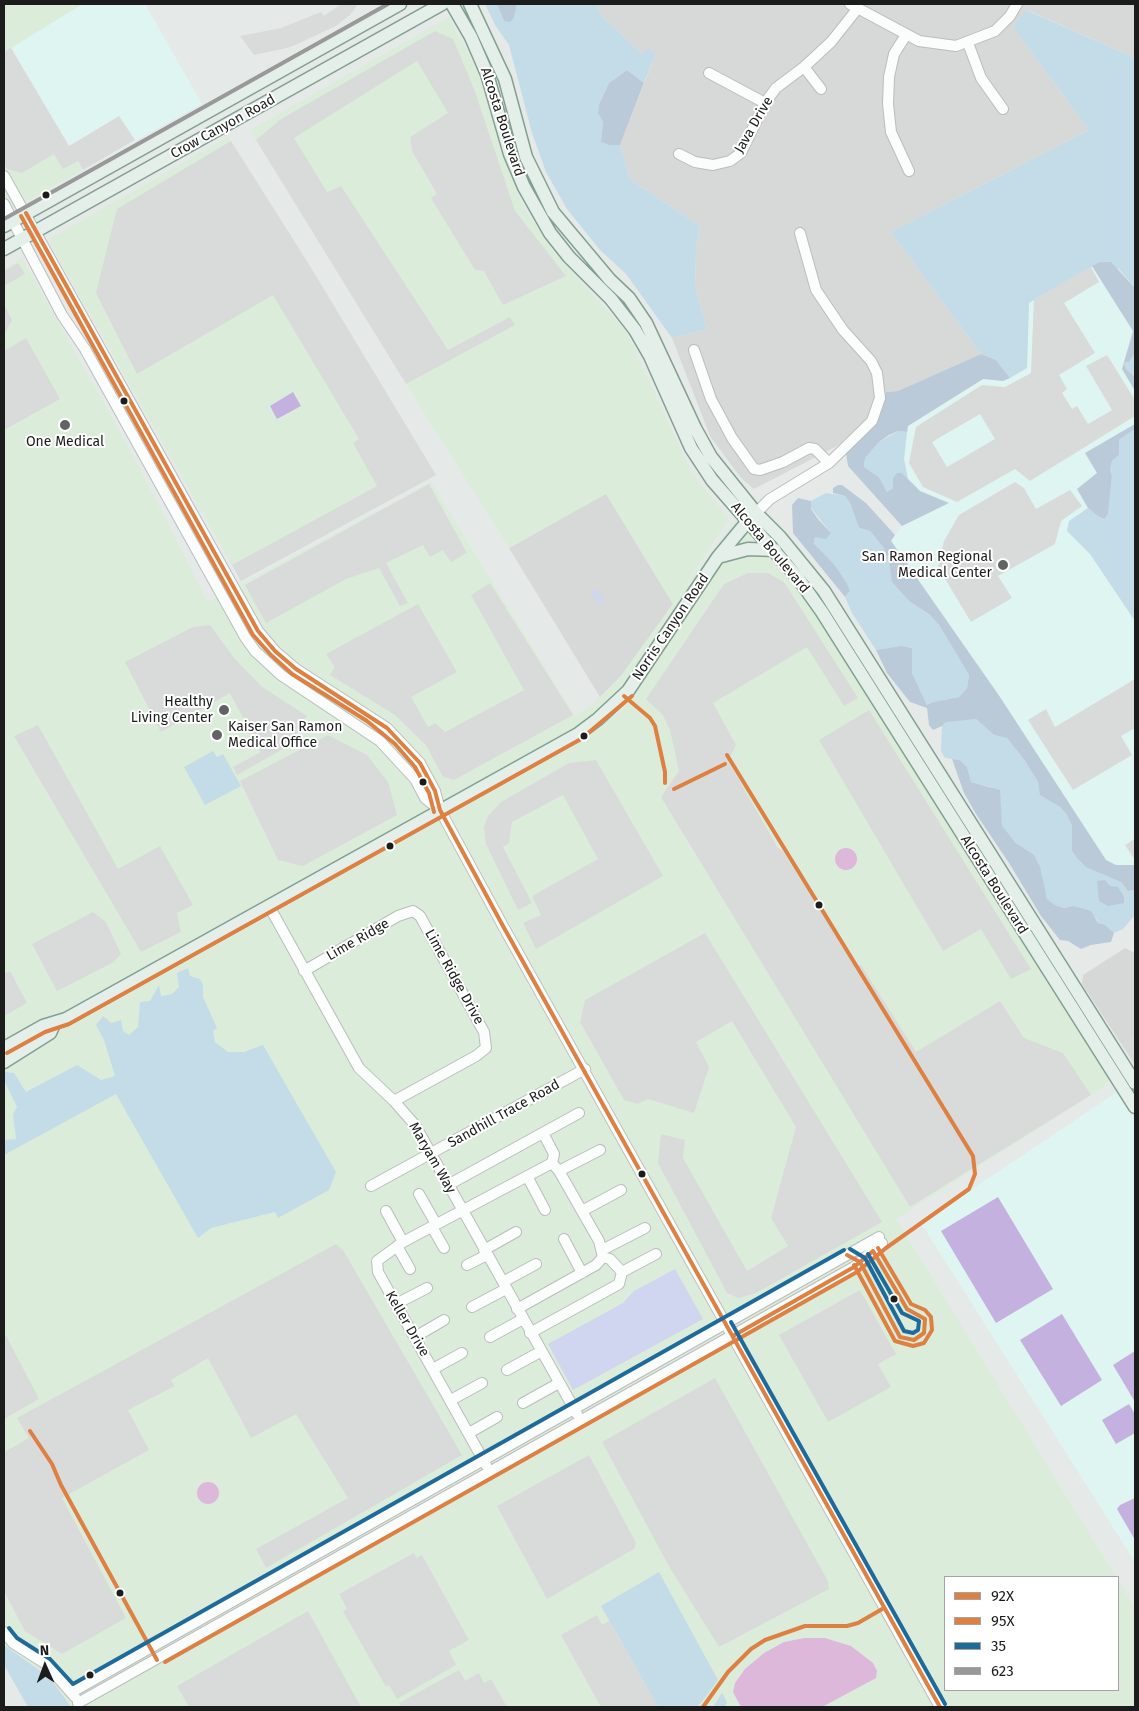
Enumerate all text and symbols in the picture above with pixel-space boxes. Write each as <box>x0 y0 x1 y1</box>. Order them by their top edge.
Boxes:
street label: Alcosta Boulevard <box>476 65 528 179</box>
street label: Crow Canyon Road <box>168 91 278 163</box>
street label: Java Drive <box>731 94 777 156</box>
unlabelled marker <box>41 190 51 200</box>
unlabelled marker <box>119 396 129 406</box>
marker: One Medical <box>58 418 72 432</box>
place label: One Medical <box>26 434 104 450</box>
street label: Alcosta Boulevard <box>727 499 813 597</box>
place label: San Ramon Regional Medical Center <box>862 549 992 582</box>
marker: San Ramon Regional Medical Center <box>996 558 1010 572</box>
street label: Norris Canyon Road <box>629 570 713 684</box>
place label: Healthy Living Center <box>131 694 213 726</box>
marker: Healthy Living Center <box>217 703 231 717</box>
place label: Kaiser San Ramon Medical Office <box>228 719 342 752</box>
marker: Kaiser San Ramon Medical Office <box>210 728 224 742</box>
unlabelled marker <box>579 731 589 741</box>
unlabelled marker <box>418 777 428 787</box>
street label: Alcosta Boulevard <box>957 832 1031 938</box>
unlabelled marker <box>385 841 395 851</box>
unlabelled marker <box>814 900 824 910</box>
street label: Lime Ridge <box>324 915 392 965</box>
street label: Lime Ridge Drive <box>421 926 487 1028</box>
street label: Sandhill Trace Road <box>445 1076 563 1152</box>
street label: Maryam Way <box>405 1119 459 1197</box>
unlabelled marker <box>637 1169 647 1179</box>
street label: Keller Drive <box>381 1288 433 1360</box>
unlabelled marker <box>889 1294 899 1304</box>
legend <box>944 1576 1119 1691</box>
text: 92X <box>991 1587 1014 1605</box>
unlabelled marker <box>115 1588 125 1598</box>
text: 95X <box>991 1612 1015 1630</box>
text: 35 <box>991 1637 1006 1655</box>
north arrow <box>20 1641 70 1691</box>
text: N <box>40 1642 49 1659</box>
text: 623 <box>991 1662 1014 1680</box>
unlabelled marker <box>85 1670 95 1680</box>

